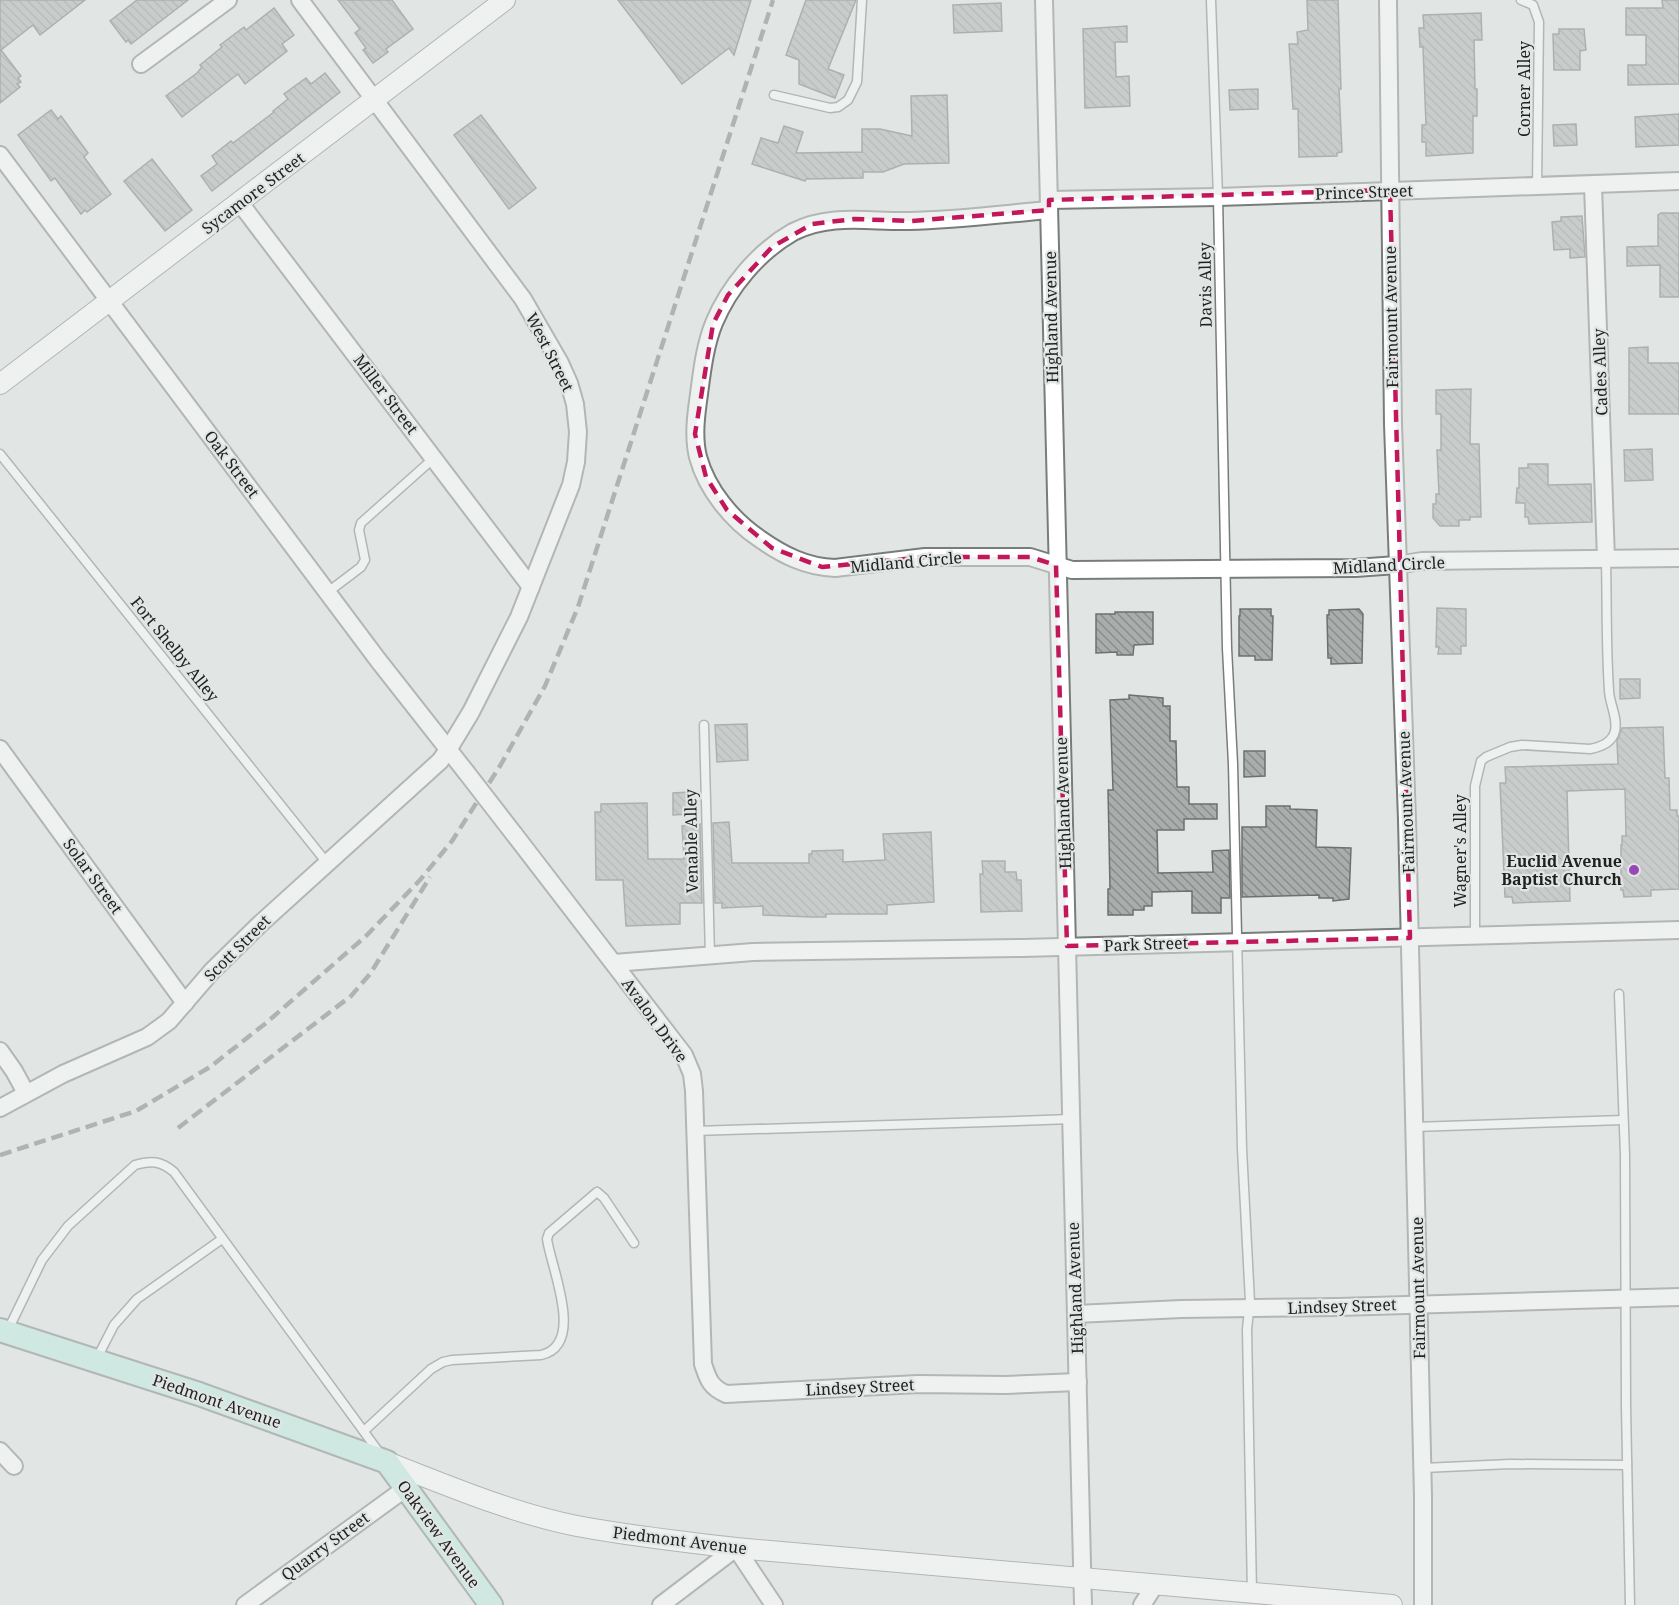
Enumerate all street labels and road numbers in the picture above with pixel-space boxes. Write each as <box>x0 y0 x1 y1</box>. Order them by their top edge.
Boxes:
street label: Corner Alley <box>1513 40 1535 137</box>
street label: Sycamore Street <box>197 147 309 239</box>
street label: Prince Street <box>1315 179 1414 205</box>
street label: Davis Alley <box>1193 241 1217 328</box>
street label: Fairmount Avenue <box>1379 246 1403 388</box>
street label: Highland Avenue <box>1039 251 1063 383</box>
street label: West Street <box>521 309 579 396</box>
street label: Cades Alley <box>1587 327 1613 416</box>
street label: Miller Street <box>349 349 424 439</box>
street label: Oak Street <box>199 426 265 502</box>
street label: Midland Circle <box>849 546 963 578</box>
street label: Midland Circle <box>1332 551 1446 579</box>
street label: Fort Shelby Alley <box>126 592 225 707</box>
street label: Fairmount Avenue <box>1393 731 1419 873</box>
street label: Highland Avenue <box>1050 737 1076 869</box>
street label: Venable Alley <box>679 788 703 893</box>
street label: Wagner's Alley <box>1449 793 1471 908</box>
street label: Solar Street <box>58 834 128 918</box>
street label: Scott Street <box>199 910 275 986</box>
street label: Park Street <box>1103 932 1189 956</box>
street label: Avalon Drive <box>617 973 693 1067</box>
street label: Fairmount Avenue <box>1406 1217 1430 1359</box>
street label: Highland Avenue <box>1062 1222 1088 1354</box>
street label: Lindsey Street <box>1287 1293 1397 1319</box>
street label: Piedmont Avenue <box>150 1369 284 1433</box>
street label: Lindsey Street <box>805 1373 915 1401</box>
street label: Oakview Avenue <box>392 1476 486 1592</box>
street label: Quarry Street <box>276 1506 374 1585</box>
street label: Piedmont Avenue <box>612 1521 748 1559</box>

